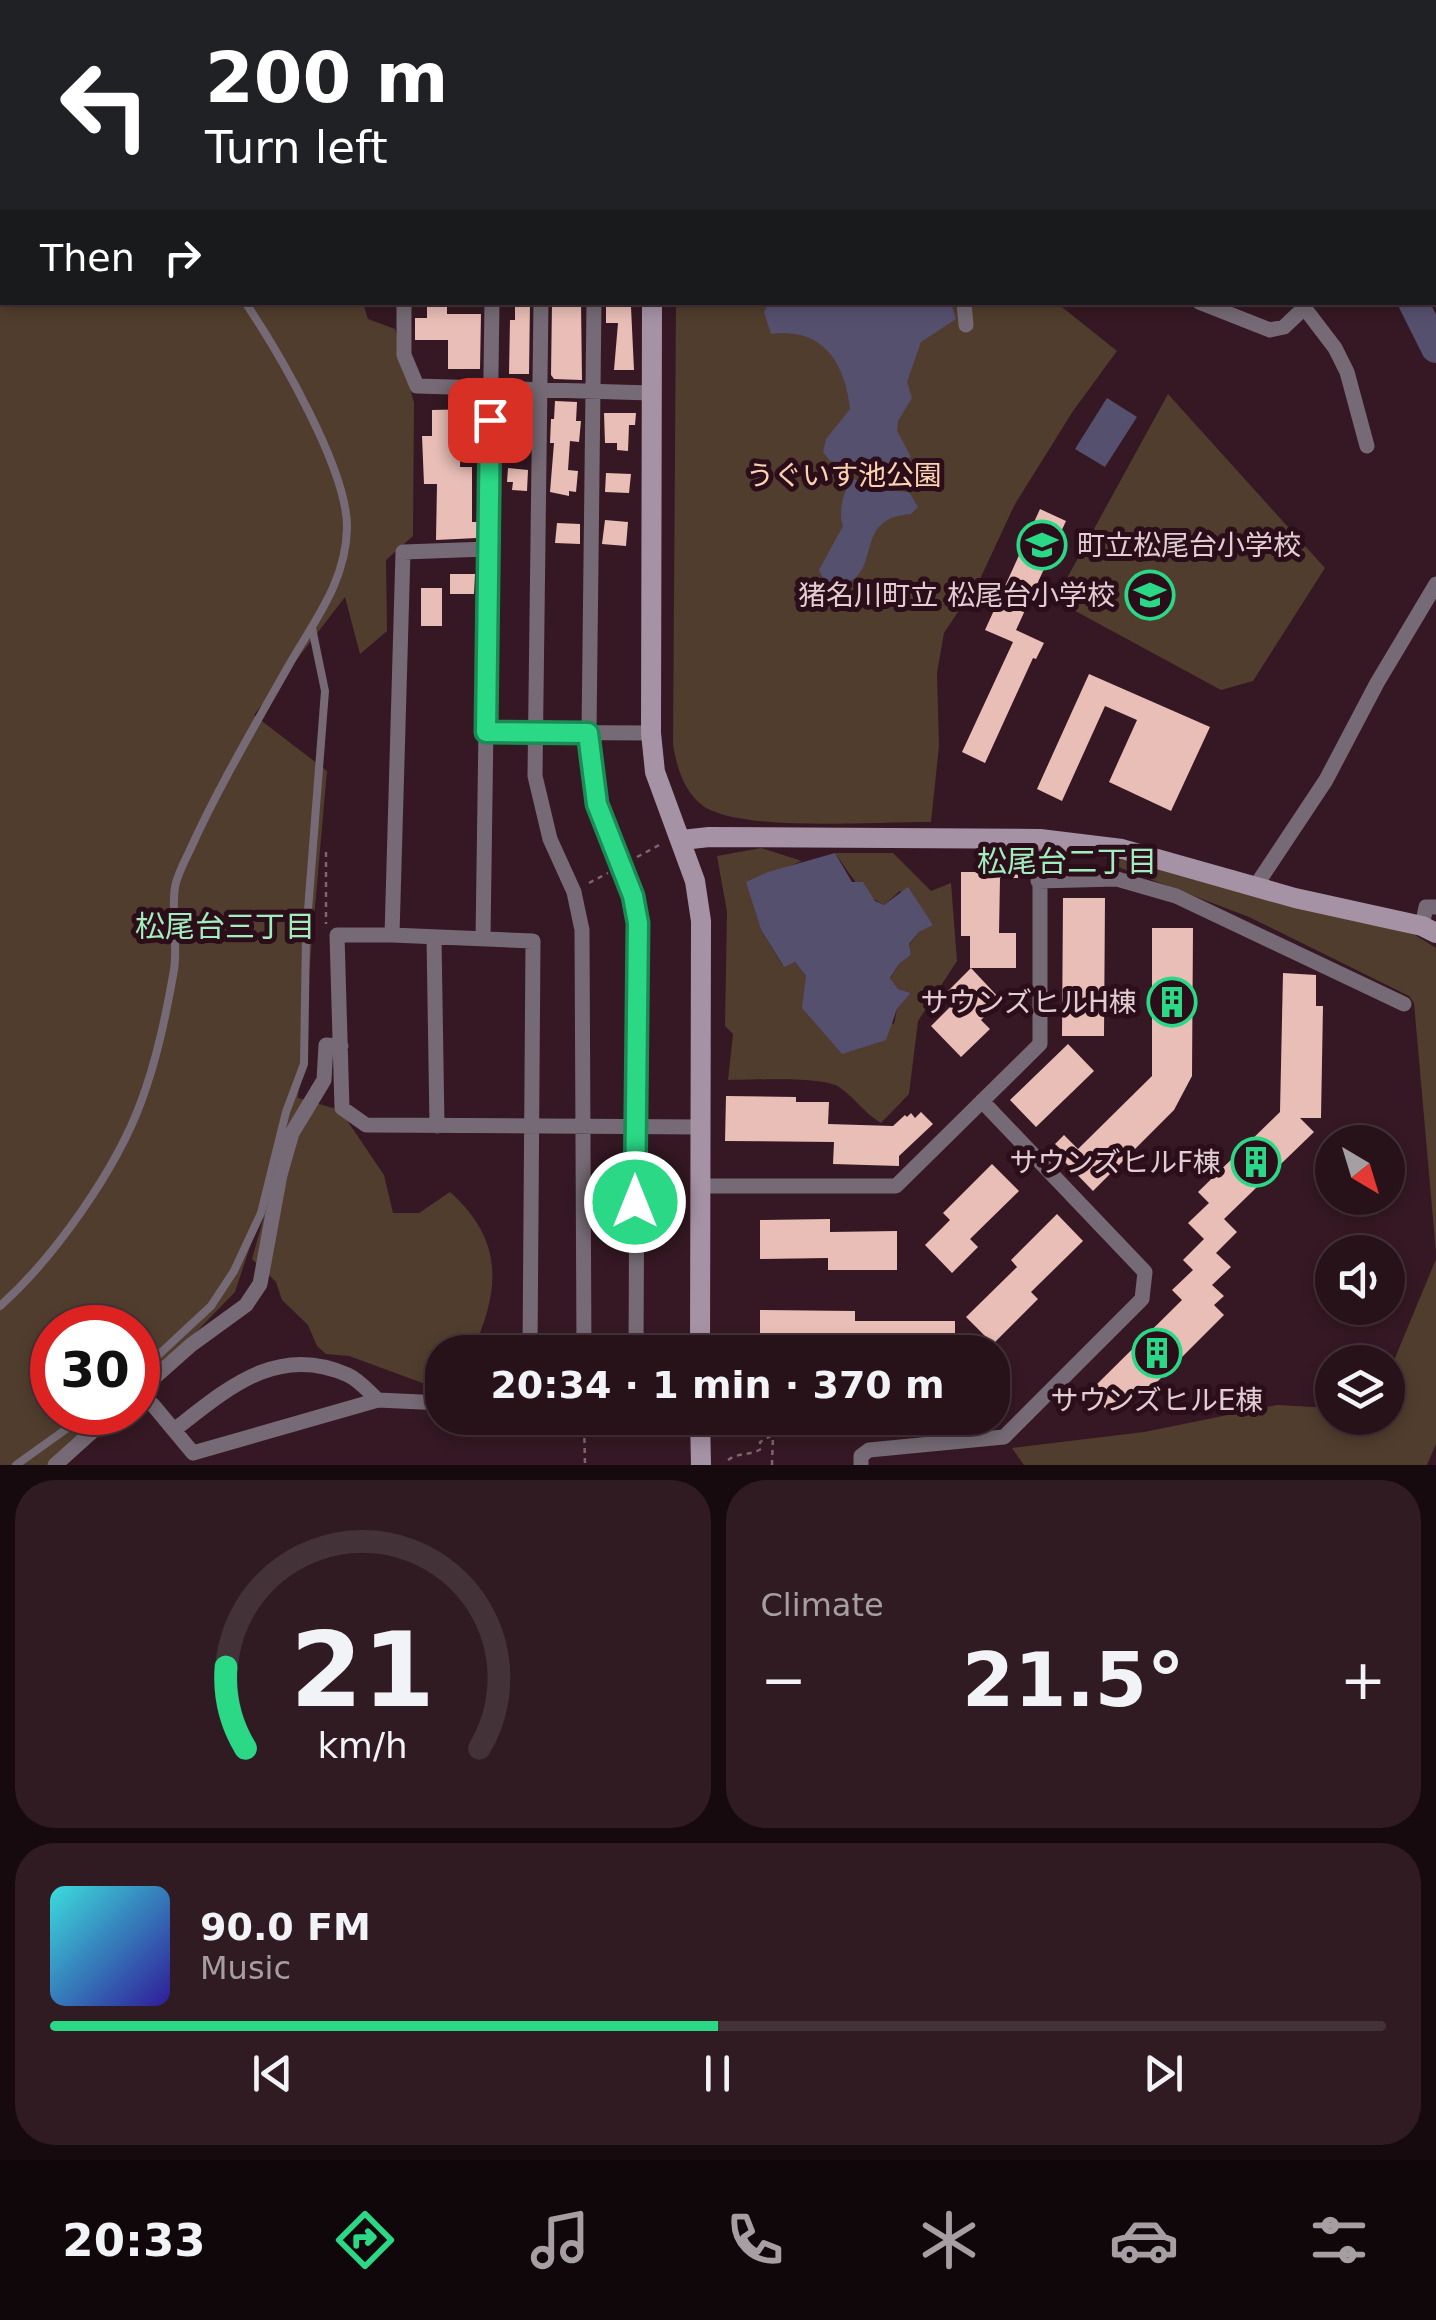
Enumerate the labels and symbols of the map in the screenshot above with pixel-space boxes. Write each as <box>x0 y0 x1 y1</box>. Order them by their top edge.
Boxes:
pin <box>448 378 533 463</box>
park label: うぐいす池公園 <box>746 459 942 492</box>
school or university icon: 町立松尾台小学校 <box>1016 519 1068 571</box>
place label: 町立松尾台小学校 <box>1077 529 1301 562</box>
school or university icon: 猪名川町立 松尾台小学校 <box>1124 569 1176 621</box>
place label: 猪名川町立 松尾台小学校 <box>798 579 1115 612</box>
district label: 松尾台二丁目 <box>977 844 1157 879</box>
district label: 松尾台三丁目 <box>135 909 315 944</box>
building icon: サウンズヒルH棟 <box>1146 976 1198 1028</box>
place label: サウンズヒルH棟 <box>921 986 1137 1019</box>
north arrow <box>1315 1125 1405 1215</box>
building icon: サウンズヒルF棟 <box>1230 1136 1282 1188</box>
place label: サウンズヒルF棟 <box>1009 1146 1221 1179</box>
position arrow <box>583 1150 687 1254</box>
speed limit sign: 30 <box>30 1305 160 1435</box>
building icon: サウンズヒルE棟 <box>1131 1327 1183 1379</box>
place label: サウンズヒルE棟 <box>1050 1384 1264 1417</box>

